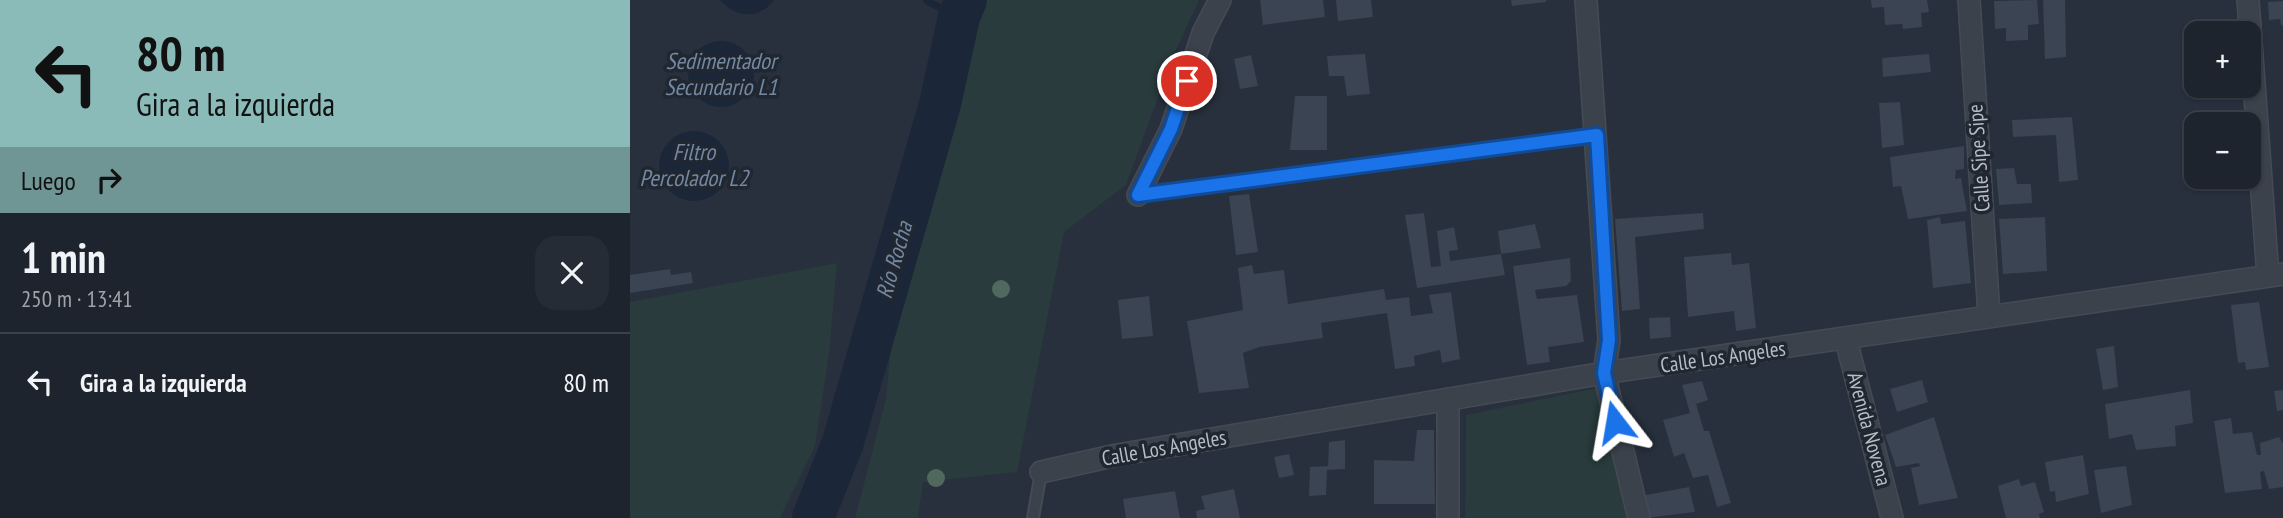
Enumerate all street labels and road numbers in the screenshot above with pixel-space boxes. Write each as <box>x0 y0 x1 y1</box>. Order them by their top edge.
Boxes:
street label: Calle Sipe Sipe <box>1961 103 1996 213</box>
street label: Calle Los Angeles <box>1659 334 1787 379</box>
street label: Avenida Novena <box>1841 369 1898 489</box>
street label: Calle Los Angeles <box>1099 423 1228 472</box>

